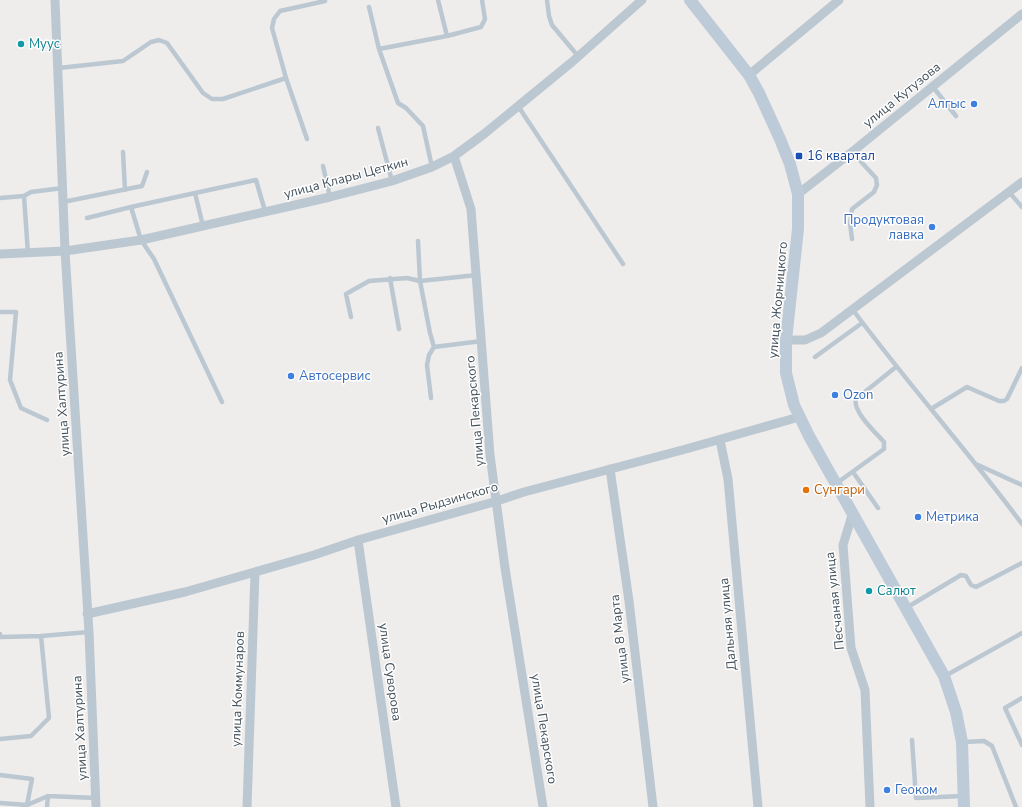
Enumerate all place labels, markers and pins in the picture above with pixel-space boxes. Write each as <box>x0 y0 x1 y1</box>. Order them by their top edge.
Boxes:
place label: Муус <box>29 35 60 53</box>
marker: Муус <box>16 39 26 49</box>
place label: Алгыс <box>928 95 966 113</box>
marker: Алгыс <box>969 99 979 109</box>
place label: 16 квартал <box>807 147 875 165</box>
marker: 16 квартал <box>794 151 804 161</box>
place label: Продуктовая лавка <box>844 211 924 244</box>
marker: Продуктовая лавка <box>927 222 937 232</box>
place label: Автосервис <box>299 367 371 385</box>
marker: Автосервис <box>286 371 296 381</box>
place label: Ozon <box>843 386 873 404</box>
marker: Ozon <box>830 390 840 400</box>
place label: Сунгари <box>814 481 865 499</box>
marker: Сунгари <box>801 485 811 495</box>
place label: Метрика <box>926 508 979 526</box>
marker: Метрика <box>913 512 923 522</box>
place label: Салют <box>877 582 916 600</box>
marker: Салют <box>864 586 874 596</box>
place label: Геоком <box>895 781 938 799</box>
marker: Геоком <box>882 785 892 795</box>

